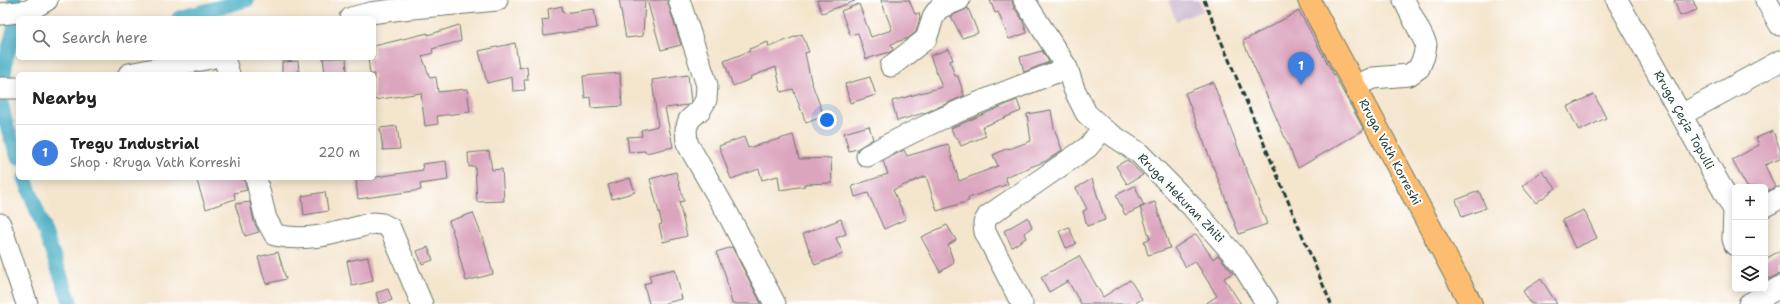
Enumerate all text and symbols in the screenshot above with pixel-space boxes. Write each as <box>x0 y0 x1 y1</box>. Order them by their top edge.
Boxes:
search box <box>16 16 376 60</box>
icon: search <box>30 27 52 49</box>
text: Search here <box>62 28 148 48</box>
pin: 1 <box>1288 52 1314 85</box>
street label: Rruga Çeçiz Topulli <box>1650 68 1718 172</box>
text: Nearby <box>32 87 97 109</box>
street label: Rruga Vath Korreshi <box>1355 96 1425 208</box>
your location <box>817 110 837 130</box>
text: Tregu Industrial <box>70 134 199 154</box>
text: 1 <box>42 144 48 161</box>
text: 220 m <box>318 144 360 161</box>
street label: Rruga Hekuran Zhiti <box>1134 150 1228 246</box>
text: Shop · Rruga Vath Korreshi <box>70 154 241 171</box>
map controls <box>1732 184 1768 292</box>
button: + <box>1732 184 1768 220</box>
button: − <box>1732 220 1768 256</box>
button: layers <box>1732 256 1768 292</box>

